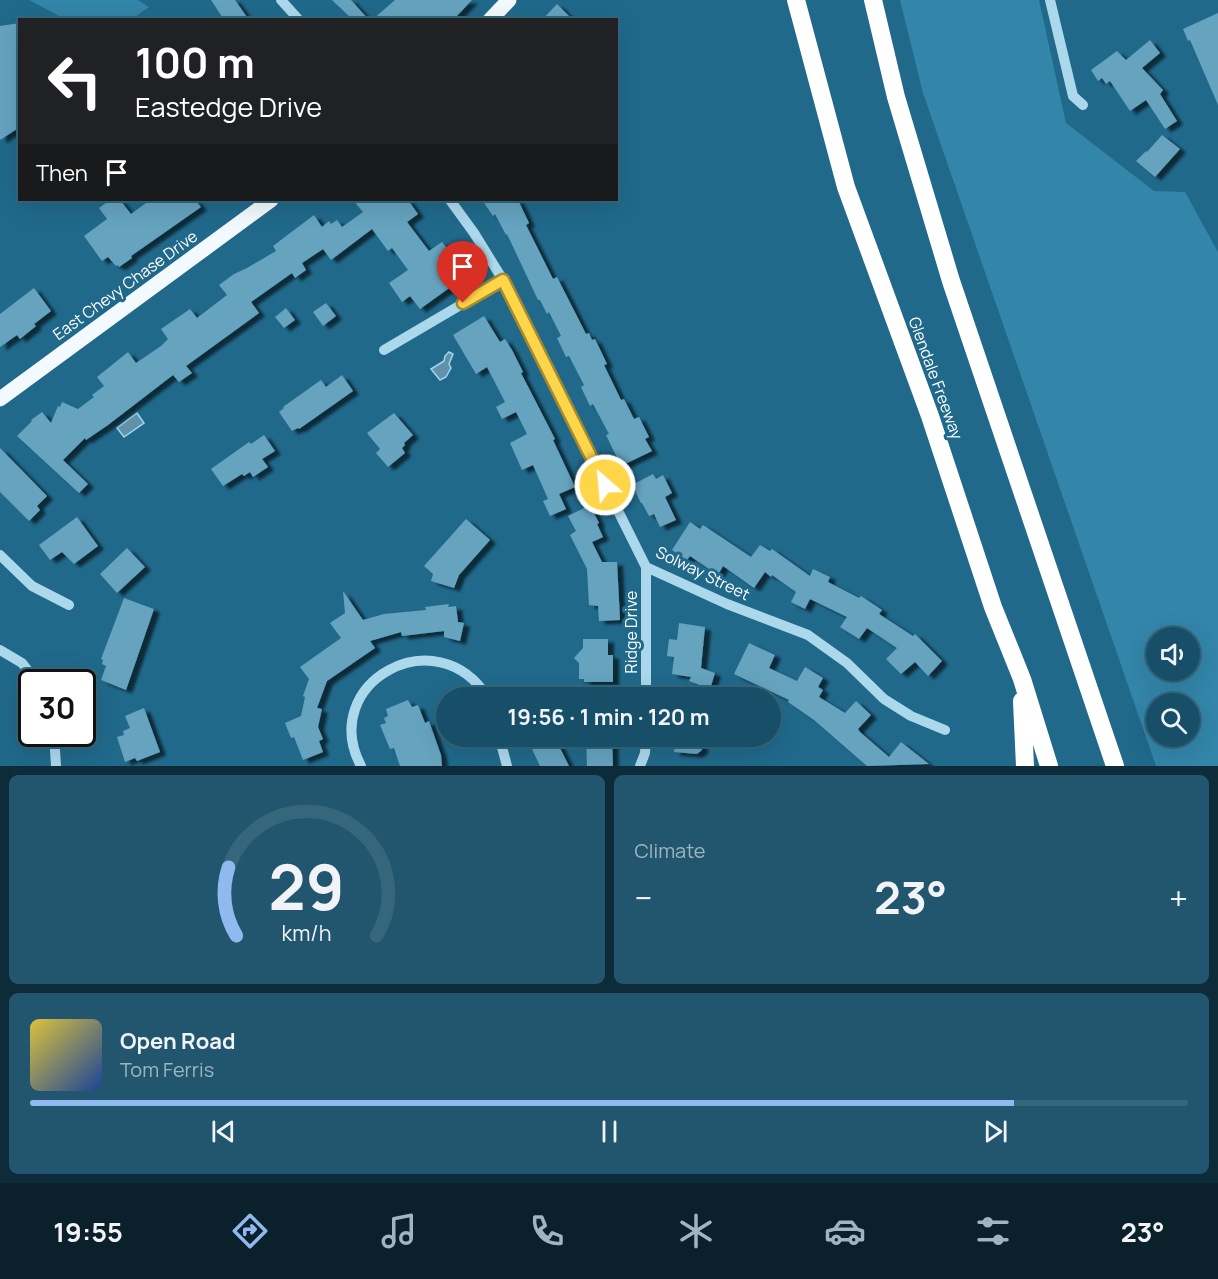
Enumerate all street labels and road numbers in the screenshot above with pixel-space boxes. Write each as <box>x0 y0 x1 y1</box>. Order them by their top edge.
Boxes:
street label: East Chevy Chase Drive <box>48 225 202 345</box>
street label: Glendale Freeway <box>904 314 969 443</box>
street label: Solway Street <box>652 541 754 605</box>
street label: Ridge Drive <box>620 591 642 673</box>

